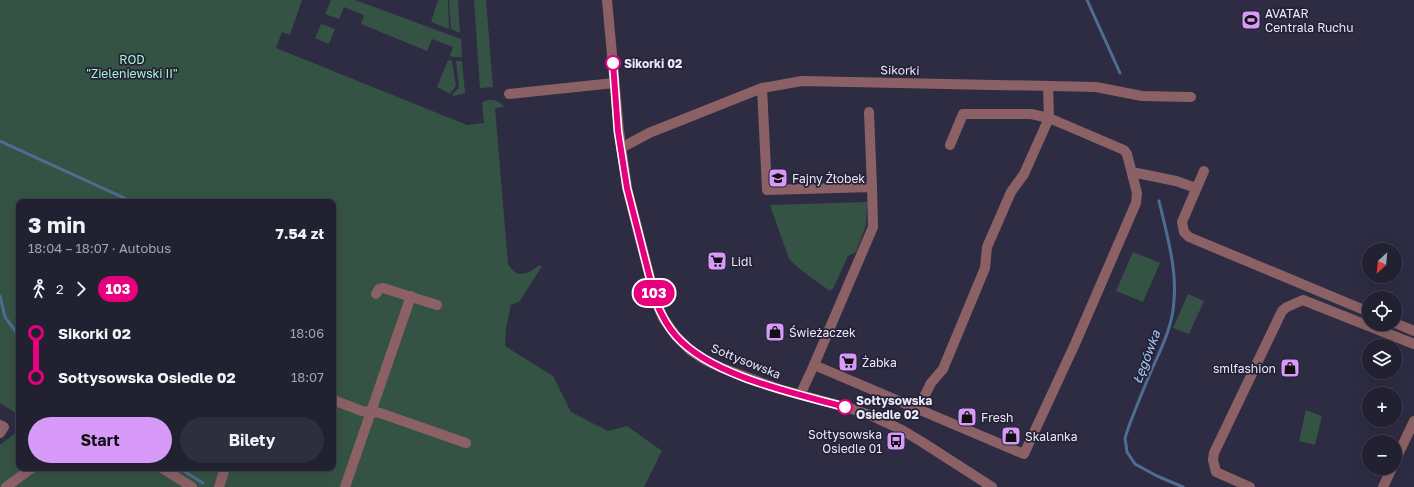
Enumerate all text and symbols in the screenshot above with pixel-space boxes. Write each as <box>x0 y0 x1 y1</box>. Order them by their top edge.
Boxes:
place label: AVATAR Centrala Ruchu <box>1265 6 1354 35</box>
sports icon: AVATAR Centrala Ruchu <box>1240 9 1262 31</box>
park label: ROD "Zieleniewski II" <box>86 52 178 81</box>
marker: Sikorki 02 <box>605 55 621 71</box>
place label: Sikorki 02 <box>624 56 682 71</box>
street label: Sikorki <box>880 62 920 78</box>
school or university icon: Fajny Żłobek <box>767 167 789 189</box>
place label: Fajny Żłobek <box>792 171 865 186</box>
text: 3 min <box>28 211 86 238</box>
text: 7.54 zł <box>275 224 324 242</box>
text: 18:04 – 18:07 · Autobus <box>28 240 171 256</box>
north arrow <box>1362 243 1402 283</box>
map controls <box>1362 243 1402 475</box>
supermarket icon: Lidl <box>706 250 728 272</box>
place label: Lidl <box>731 254 752 269</box>
icon: walk <box>28 278 50 300</box>
icon: forward <box>70 278 92 300</box>
text: 103 <box>106 280 130 297</box>
line badge: 103 <box>631 280 677 306</box>
text: 2 <box>56 281 64 297</box>
text: 103 <box>642 284 666 301</box>
button: locate <box>1362 291 1402 331</box>
shop icon: Świeżaczek <box>764 321 786 343</box>
text: Sikorki 02 <box>58 324 131 342</box>
text: 18:06 <box>290 325 324 341</box>
place label: Świeżaczek <box>789 325 856 340</box>
water label: Łęgówka <box>1129 327 1164 386</box>
button: layers <box>1362 339 1402 379</box>
street label: Sołtysowska <box>709 340 783 382</box>
supermarket icon: Żabka <box>837 351 859 373</box>
place label: Żabka <box>862 355 897 370</box>
shop icon: smlfashion <box>1279 357 1301 379</box>
place label: smlfashion <box>1213 361 1276 376</box>
text: Sołtysowska Osiedle 02 <box>58 368 236 386</box>
text: 18:07 <box>291 369 324 385</box>
button: + <box>1362 387 1402 427</box>
place label: Sołtysowska Osiedle 02 <box>856 393 932 422</box>
marker: Sołtysowska Osiedle 02 <box>837 399 853 415</box>
shop icon: Fresh <box>956 406 978 428</box>
place label: Fresh <box>981 410 1013 425</box>
button: Start <box>28 417 172 463</box>
button: Bilety <box>180 417 324 463</box>
shop icon: Skalanka <box>1000 425 1022 447</box>
place label: Sołtysowska Osiedle 01 <box>808 427 882 456</box>
place label: Skalanka <box>1025 429 1078 444</box>
bus stop icon: Sołtysowska Osiedle 01 <box>885 430 907 452</box>
button: − <box>1362 435 1402 475</box>

